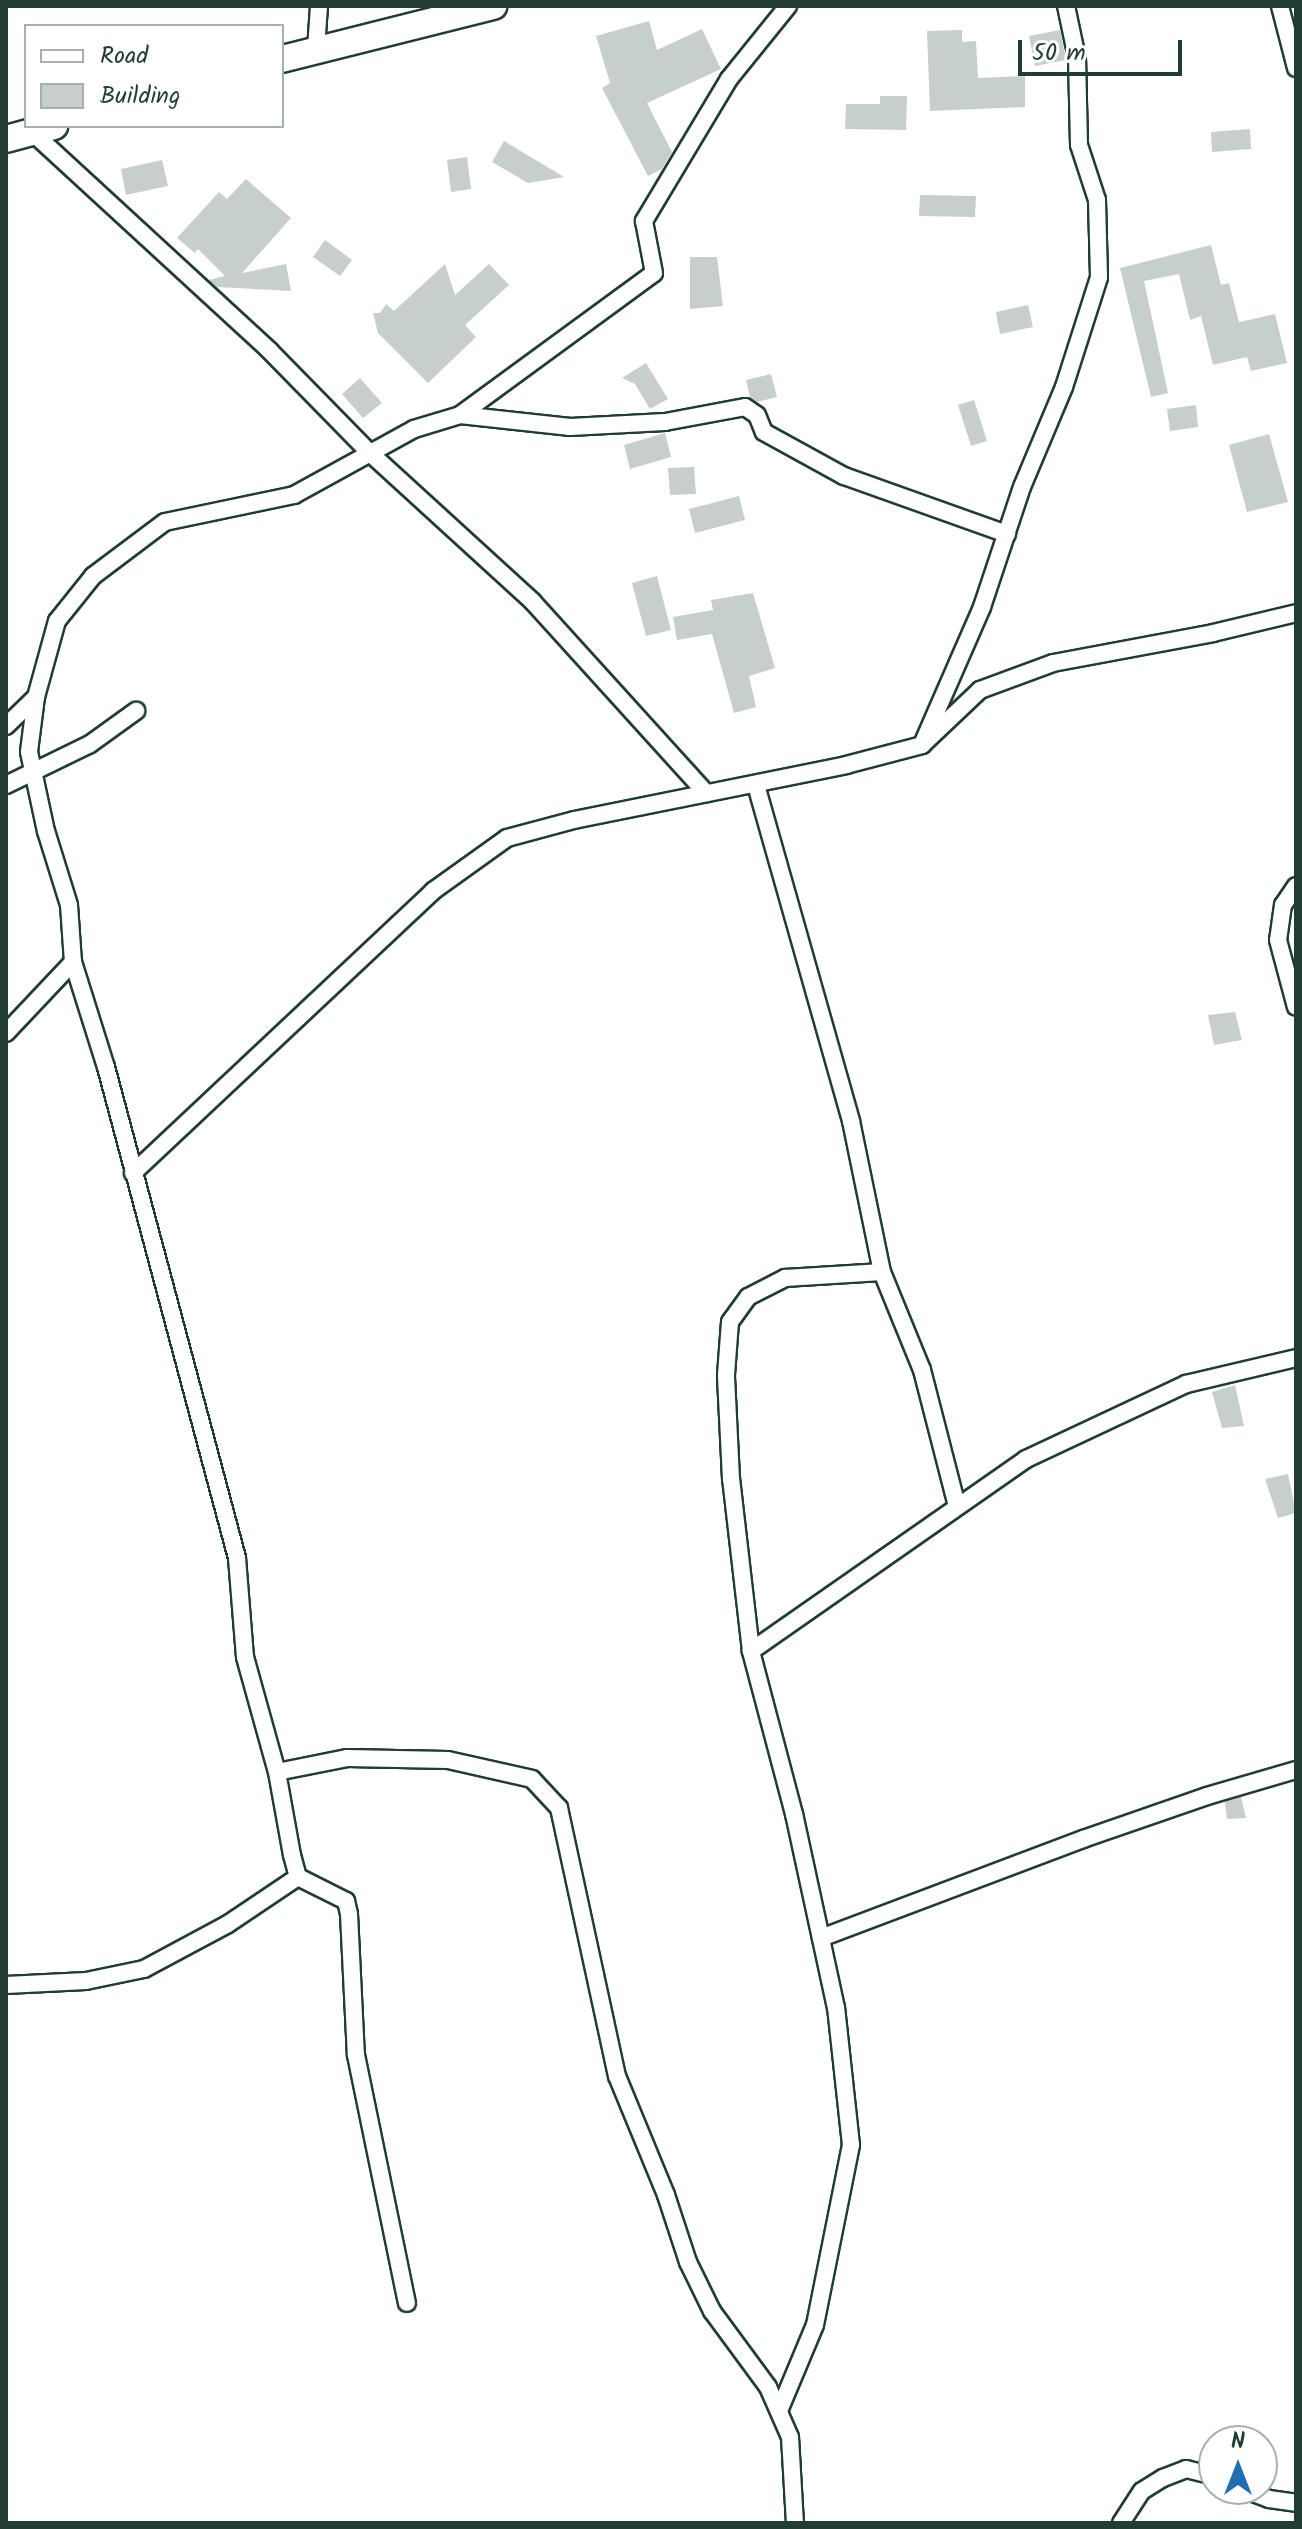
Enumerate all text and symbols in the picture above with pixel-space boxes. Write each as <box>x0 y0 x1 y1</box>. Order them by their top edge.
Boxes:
legend <box>24 24 284 128</box>
scale bar <box>1022 24 1186 74</box>
text: 50 m <box>1032 34 1086 73</box>
text: Road <box>100 37 148 76</box>
text: Building <box>100 77 180 116</box>
north arrow <box>1198 2425 1278 2505</box>
text: N <box>1231 2425 1245 2460</box>

